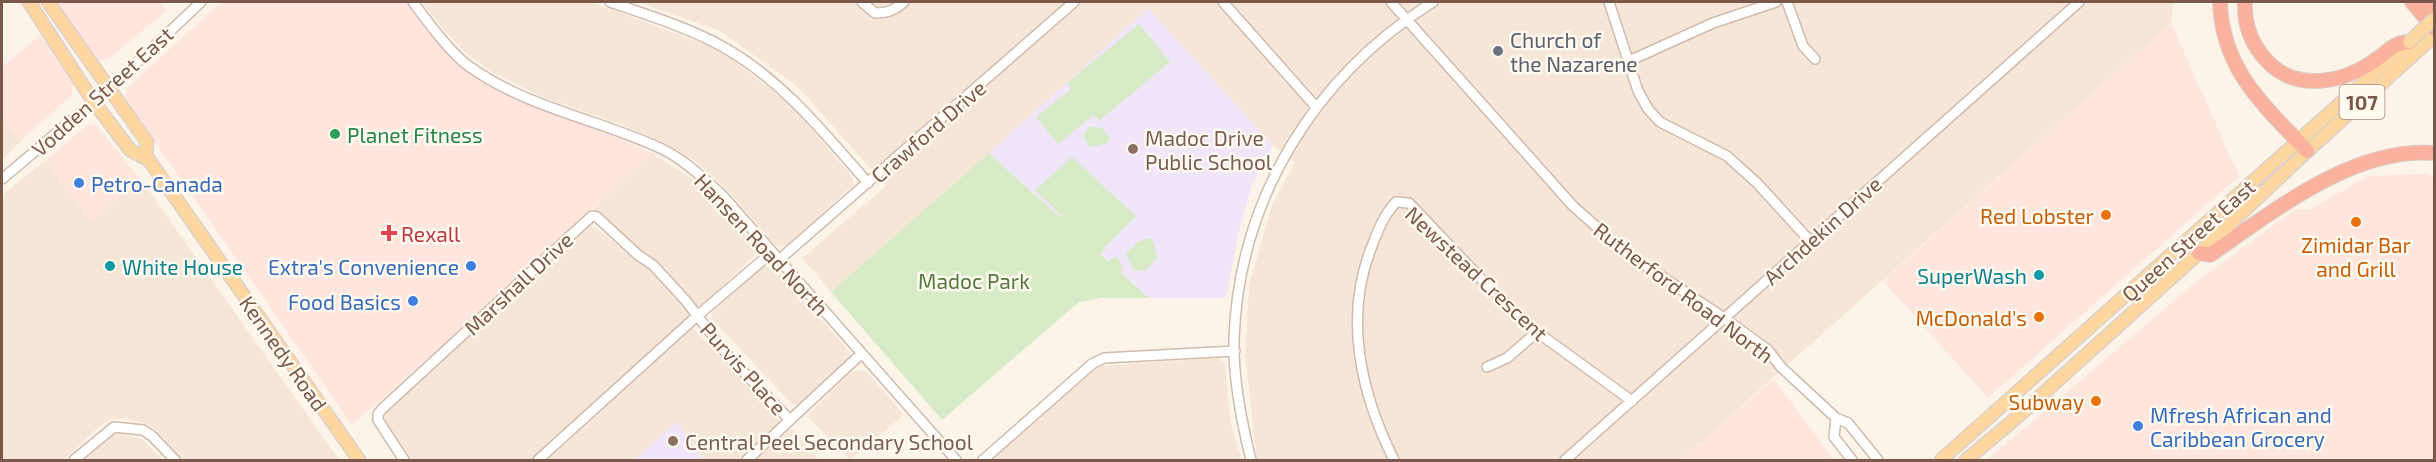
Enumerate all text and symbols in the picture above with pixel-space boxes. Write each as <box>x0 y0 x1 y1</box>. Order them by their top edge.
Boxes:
street label: Vodden Street East <box>26 21 178 161</box>
place label: Church of the Nazarene <box>1510 27 1638 76</box>
marker: Church of the Nazarene <box>1491 44 1505 58</box>
street label: Crawford Drive <box>866 74 990 188</box>
road number: 107 <box>2340 85 2384 119</box>
place label: Planet Fitness <box>347 122 483 147</box>
place label: Madoc Drive Public School <box>1145 125 1273 174</box>
marker: Planet Fitness <box>328 127 342 141</box>
marker: Madoc Drive Public School <box>1126 142 1140 156</box>
street label: Hansen Road North <box>690 168 834 320</box>
place label: Petro-Canada <box>91 171 223 196</box>
street label: Archdekin Drive <box>1758 171 1886 289</box>
street label: Queen Street East <box>2116 174 2260 307</box>
marker: Petro-Canada <box>72 176 86 190</box>
street label: Newstead Crescent <box>1401 201 1553 345</box>
place label: Red Lobster <box>1980 203 2095 228</box>
marker: Red Lobster <box>2099 208 2113 222</box>
marker: Zimidar Bar and Grill <box>2349 215 2363 229</box>
street label: Rutherford Road North <box>1589 216 1779 368</box>
place label: Rexall <box>401 221 461 246</box>
marker: Rexall <box>382 226 396 240</box>
street label: Marshall Drive <box>459 226 577 340</box>
place label: Zimidar Bar and Grill <box>2301 232 2412 281</box>
place label: White House <box>122 254 243 279</box>
place label: Extra's Convenience <box>268 254 459 279</box>
marker: White House <box>103 259 117 273</box>
marker: Extra's Convenience <box>464 259 478 273</box>
place label: SuperWash <box>1917 263 2027 288</box>
park label: Madoc Park <box>918 268 1030 293</box>
marker: SuperWash <box>2032 268 2046 282</box>
place label: Food Basics <box>288 289 401 314</box>
street label: Kennedy Road <box>235 291 333 415</box>
marker: Food Basics <box>406 294 420 308</box>
place label: McDonald's <box>1915 305 2027 330</box>
marker: McDonald's <box>2032 310 2046 324</box>
street label: Purvis Place <box>696 317 792 419</box>
place label: Subway <box>2008 389 2084 414</box>
marker: Subway <box>2089 394 2103 408</box>
place label: Mfresh African and Caribbean Grocery <box>2150 402 2332 451</box>
marker: Mfresh African and Caribbean Grocery <box>2131 419 2145 433</box>
place label: Central Peel Secondary School <box>685 429 974 454</box>
marker: Central Peel Secondary School <box>666 434 680 448</box>

